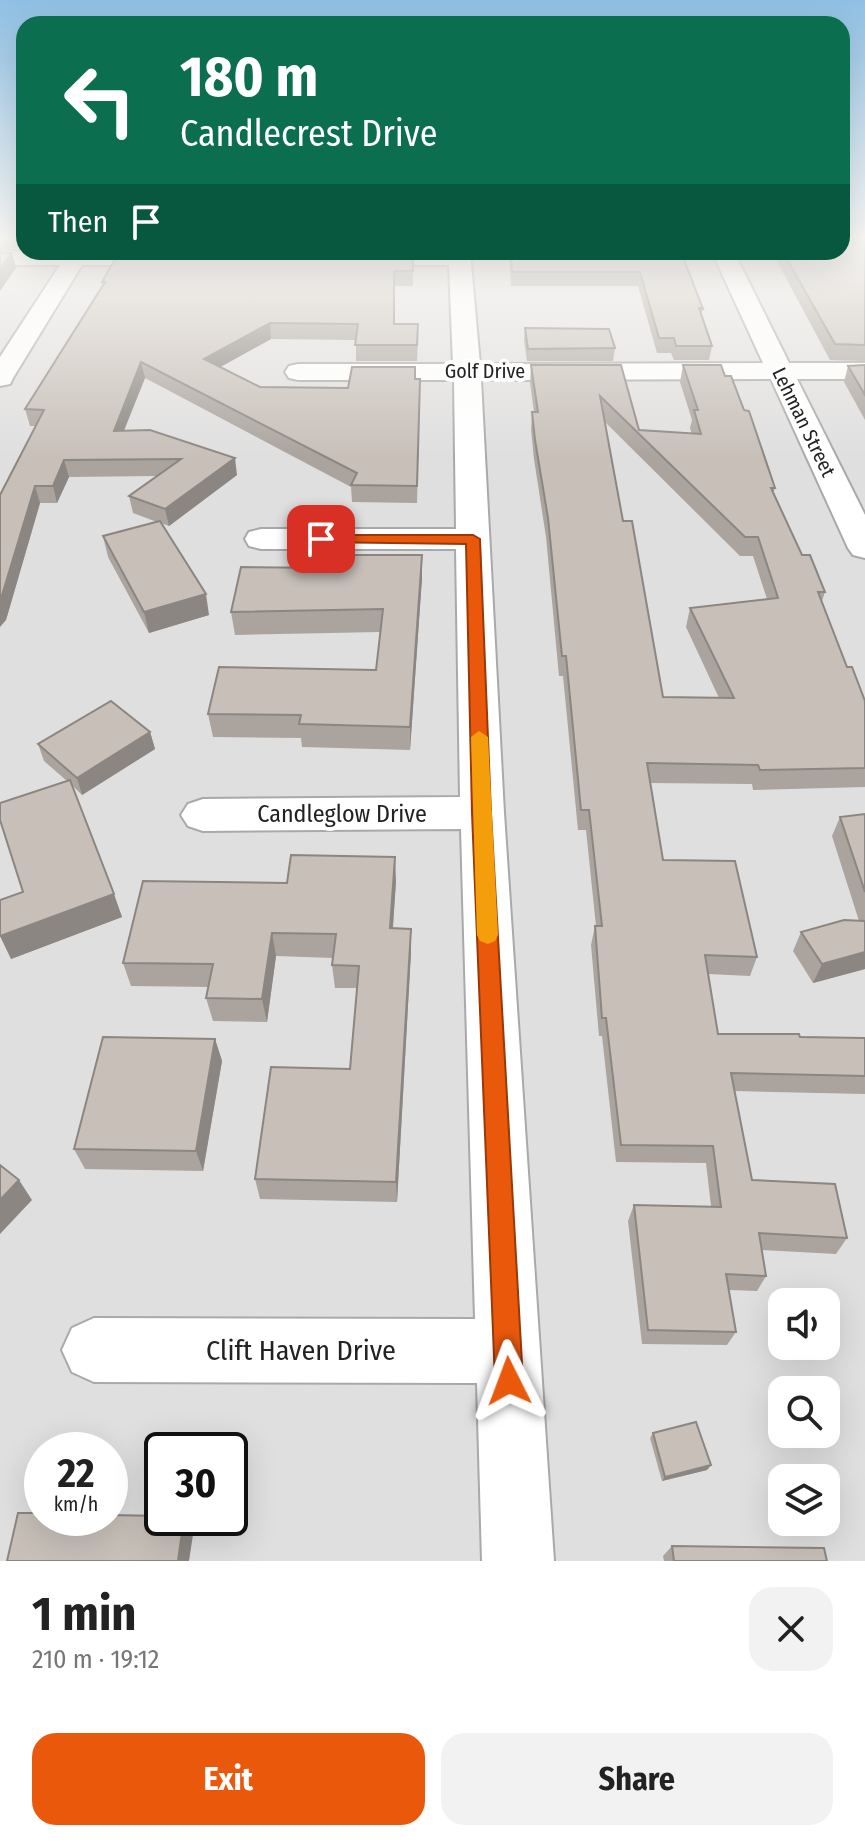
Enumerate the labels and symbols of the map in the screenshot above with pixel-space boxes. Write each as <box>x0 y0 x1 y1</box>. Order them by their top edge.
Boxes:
street label: Golf Drive <box>445 359 525 383</box>
street label: Lehman Street <box>767 364 841 481</box>
pin <box>287 505 355 573</box>
street label: Candleglow Drive <box>257 800 427 828</box>
street label: Clift Haven Drive <box>206 1334 396 1367</box>
position arrow <box>467 1339 551 1423</box>
speed limit sign: 30 <box>144 1432 248 1536</box>

